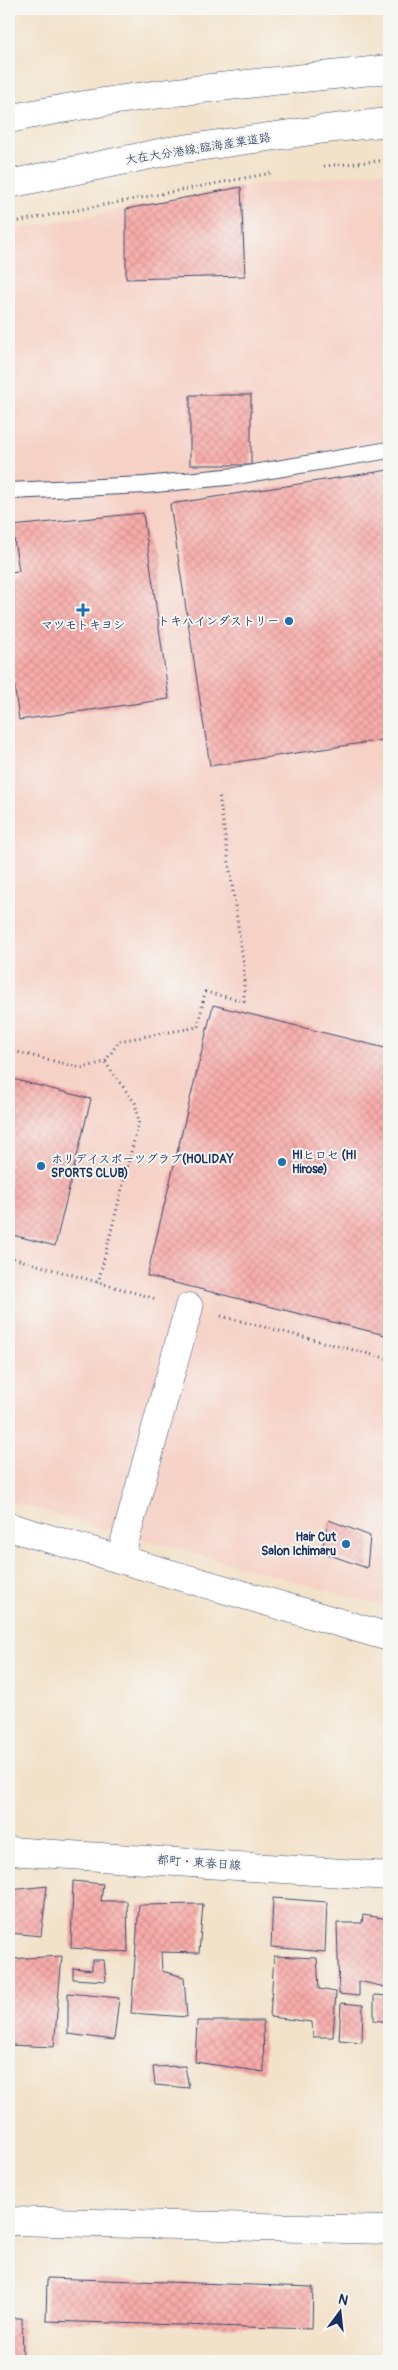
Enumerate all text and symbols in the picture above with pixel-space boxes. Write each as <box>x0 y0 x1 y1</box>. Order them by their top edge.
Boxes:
street label: 大在大分港線;臨海産業道路 <box>124 130 272 168</box>
marker: マツモトキヨシ <box>77 604 89 616</box>
place label: トキハインダストリー <box>158 614 279 629</box>
marker: トキハインダストリー <box>283 615 295 627</box>
place label: マツモトキヨシ <box>41 618 125 633</box>
place label: HIヒロセ (HI Hirose) <box>292 1148 357 1177</box>
place label: ホリデイスポーツグラブ(HOLIDAY SPORTS CLUB) <box>51 1152 234 1181</box>
marker: HIヒロセ (HI Hirose) <box>276 1156 288 1168</box>
marker: ホリデイスポーツグラブ(HOLIDAY SPORTS CLUB) <box>35 1160 47 1172</box>
place label: Hair Cut Salon Ichimaru <box>261 1530 337 1559</box>
marker: Hair Cut Salon Ichimaru <box>340 1538 352 1550</box>
street label: 都町・東春日線 <box>157 1853 241 1873</box>
north arrow <box>316 2288 366 2338</box>
text: N <box>336 2290 350 2309</box>

